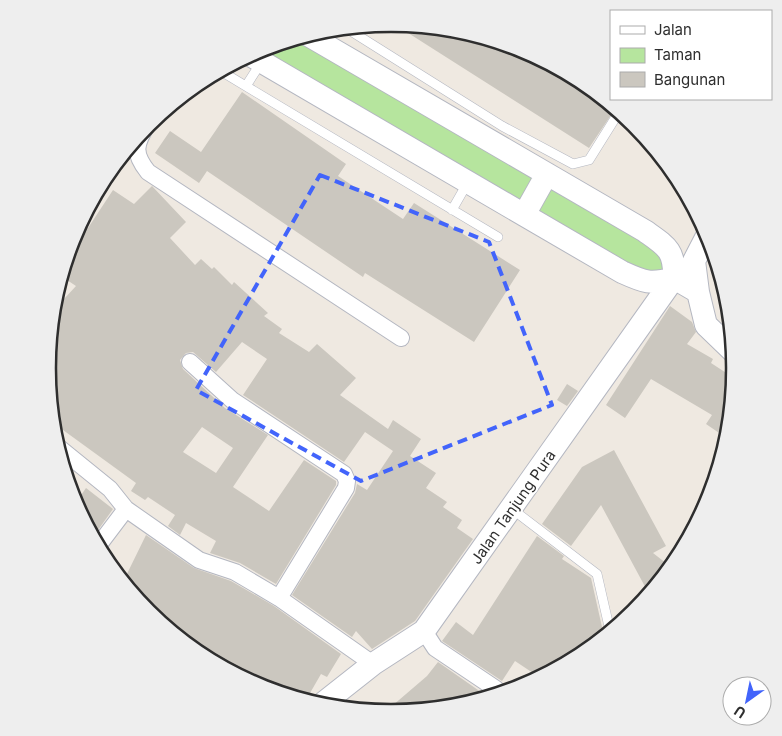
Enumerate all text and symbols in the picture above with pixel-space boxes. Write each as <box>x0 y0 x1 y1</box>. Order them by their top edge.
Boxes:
legend <box>610 10 772 100</box>
text: Jalan <box>654 20 692 39</box>
text: Taman <box>654 45 701 64</box>
text: Bangunan <box>654 70 725 89</box>
street label: Jalan Tanjung Pura <box>466 446 560 568</box>
north arrow <box>722 676 772 726</box>
text: U <box>731 702 749 722</box>

